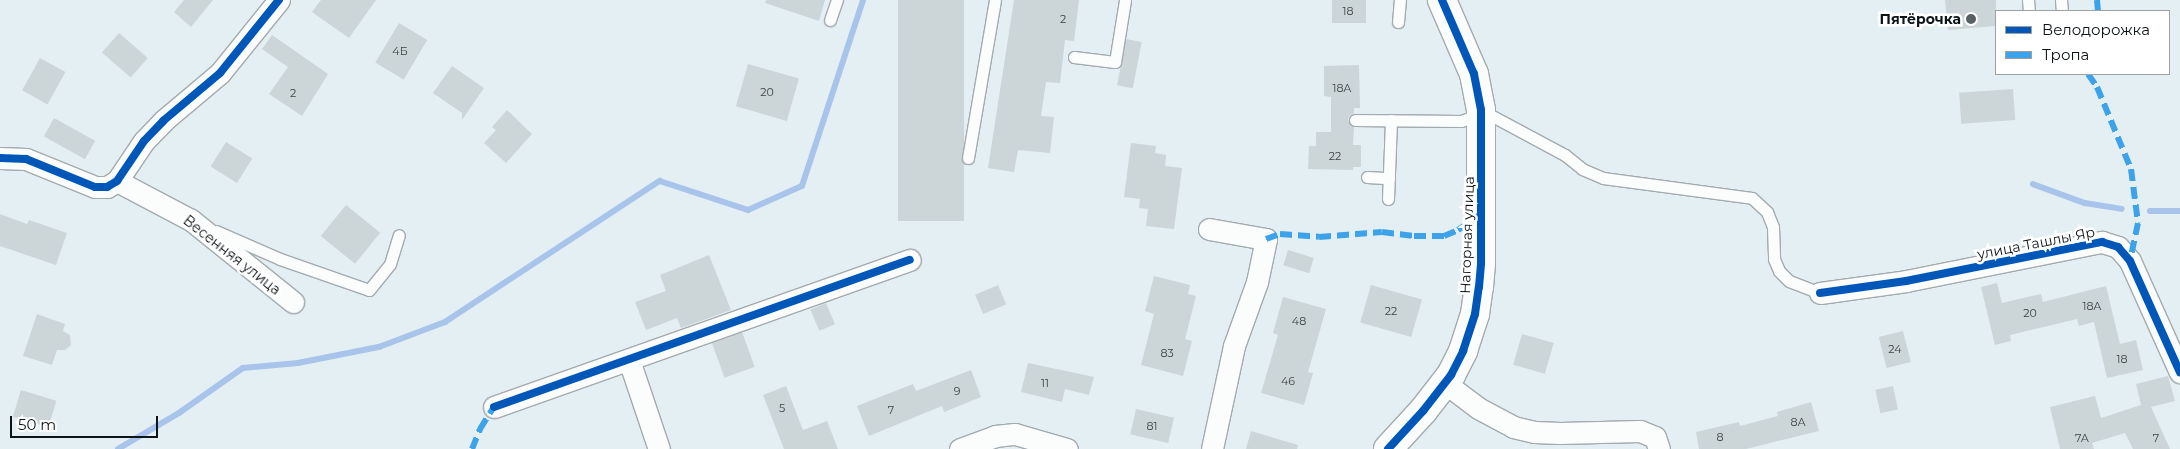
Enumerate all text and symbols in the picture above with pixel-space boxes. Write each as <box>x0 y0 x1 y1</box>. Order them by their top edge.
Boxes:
house number: 18 <box>1343 4 1353 18</box>
legend <box>1995 10 2170 75</box>
place label: Пятёрочка <box>1880 11 1961 27</box>
house number: 2 <box>1060 12 1066 26</box>
marker: Пятёрочка <box>1965 13 1977 25</box>
text: Велодорожка <box>2042 20 2150 39</box>
house number: 4Б <box>392 44 408 58</box>
text: Тропа <box>2042 45 2089 64</box>
house number: 18А <box>1332 81 1352 95</box>
house number: 20 <box>760 85 774 99</box>
house number: 2 <box>290 86 296 100</box>
house number: 22 <box>1329 149 1341 163</box>
street label: Нагорная улица <box>1457 176 1477 294</box>
street label: Весенняя улица <box>180 212 284 298</box>
street label: улица Ташлы Яр <box>1976 223 2096 263</box>
house number: 18А <box>2082 299 2102 313</box>
house number: 22 <box>1385 304 1397 318</box>
house number: 20 <box>2023 306 2037 320</box>
house number: 48 <box>1292 314 1306 328</box>
house number: 24 <box>1888 342 1902 356</box>
house number: 83 <box>1160 346 1174 360</box>
house number: 18 <box>2117 352 2127 366</box>
house number: 46 <box>1281 374 1295 388</box>
house number: 11 <box>1041 376 1049 390</box>
house number: 9 <box>954 384 960 398</box>
house number: 5 <box>779 401 785 415</box>
house number: 7 <box>888 403 894 417</box>
scale bar <box>12 406 160 438</box>
text: 50 m <box>18 415 56 434</box>
house number: 8А <box>1790 415 1806 429</box>
house number: 81 <box>1147 419 1157 433</box>
house number: 8 <box>1716 430 1724 444</box>
house number: 7А <box>2075 431 2089 445</box>
house number: 7 <box>2153 431 2159 445</box>

